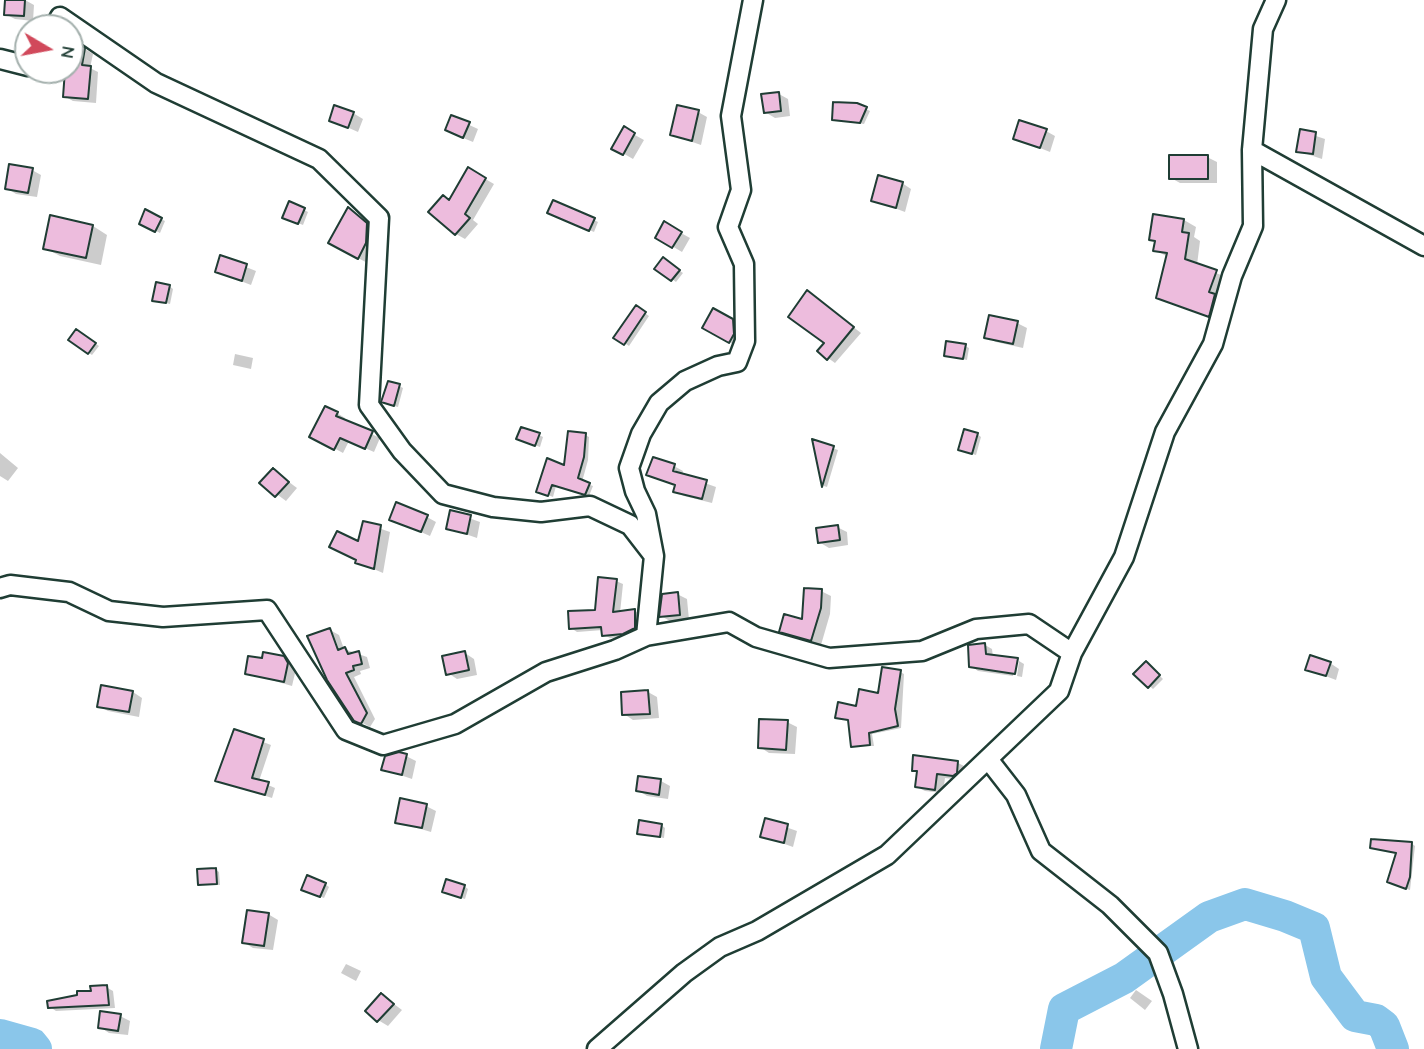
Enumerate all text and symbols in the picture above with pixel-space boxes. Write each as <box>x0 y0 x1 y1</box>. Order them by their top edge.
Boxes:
north arrow <box>14 14 84 84</box>
text: N <box>56 44 80 60</box>

